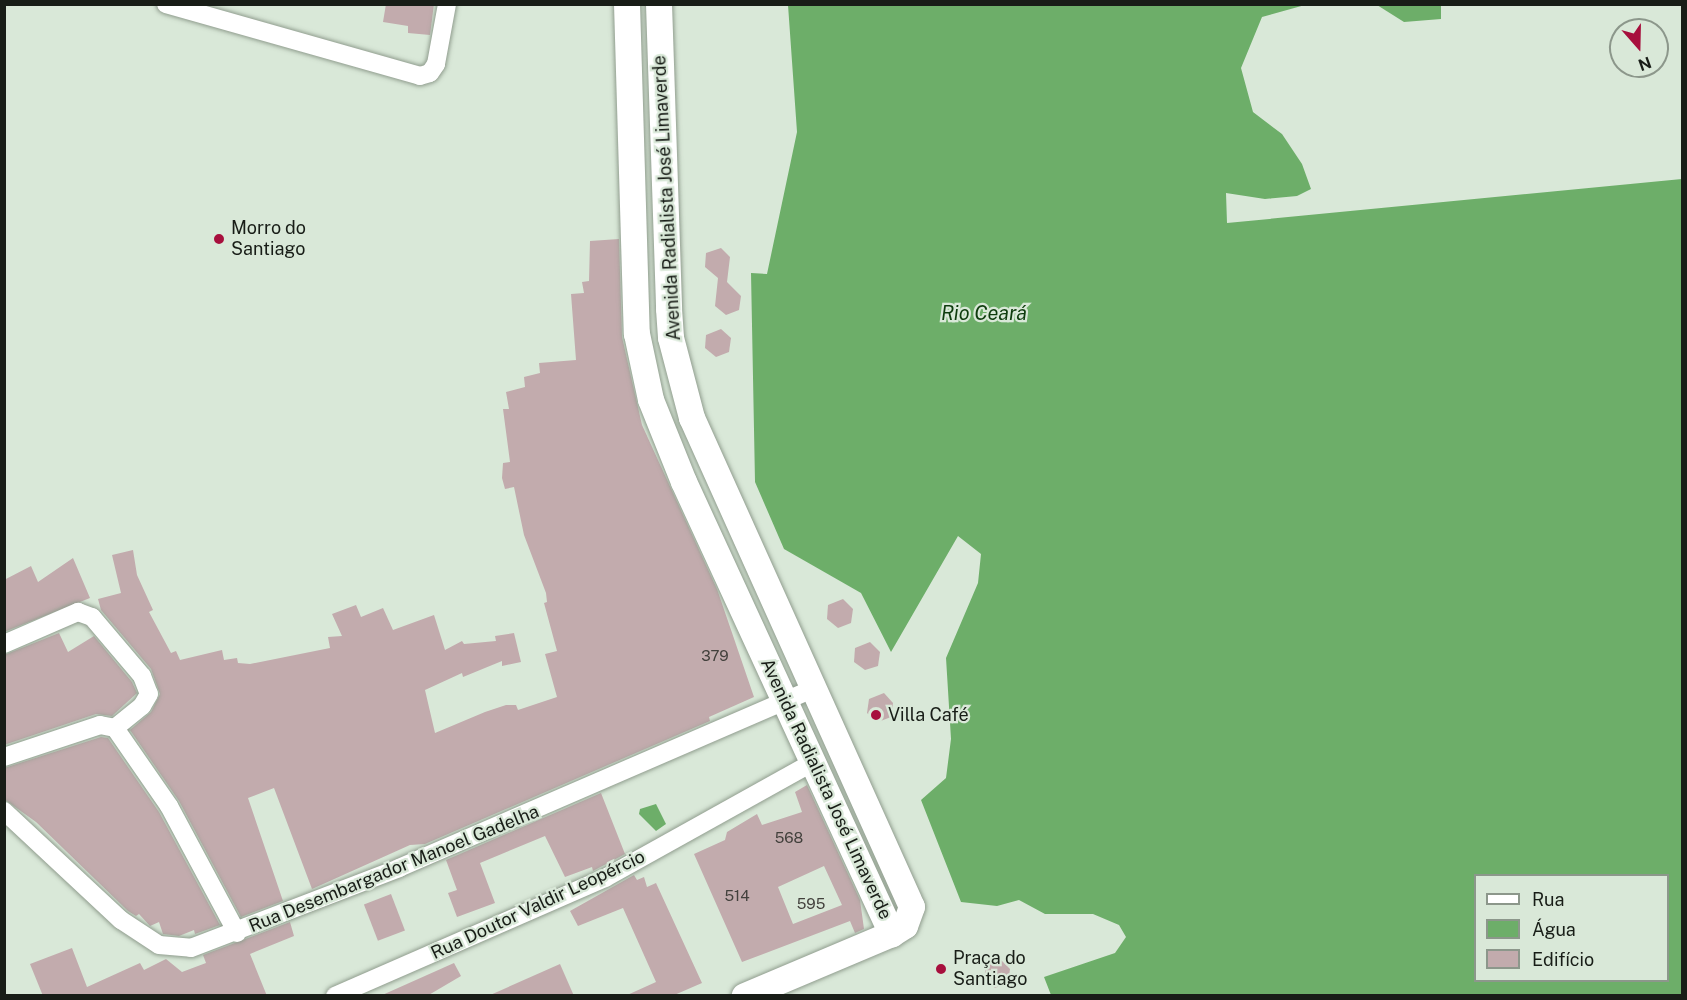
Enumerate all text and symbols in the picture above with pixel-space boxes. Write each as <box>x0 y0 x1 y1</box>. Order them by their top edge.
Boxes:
north arrow <box>1609 18 1669 78</box>
text: N <box>1636 52 1654 75</box>
street label: Avenida Radialista José Limaverde <box>649 55 685 341</box>
place label: Morro do Santiago <box>231 218 306 260</box>
marker: Morro do Santiago <box>212 232 226 246</box>
water label: Rio Ceará <box>941 301 1027 325</box>
house number: 379 <box>701 647 729 665</box>
street label: Avenida Radialista José Limaverde <box>756 655 896 923</box>
place label: Villa Café <box>888 704 969 726</box>
marker: Villa Café <box>869 708 883 722</box>
street label: Rua Desembargador Manoel Gadelha <box>246 801 542 937</box>
house number: 568 <box>775 829 803 847</box>
street label: Rua Doutor Valdir Leopércio <box>427 846 649 964</box>
legend <box>1474 874 1669 982</box>
house number: 514 <box>724 887 750 905</box>
text: Rua <box>1532 889 1564 910</box>
house number: 595 <box>797 895 825 913</box>
text: Água <box>1532 919 1576 940</box>
place label: Praça do Santiago <box>953 948 1027 990</box>
text: Edifício <box>1532 949 1594 970</box>
marker: Praça do Santiago <box>934 962 948 976</box>

